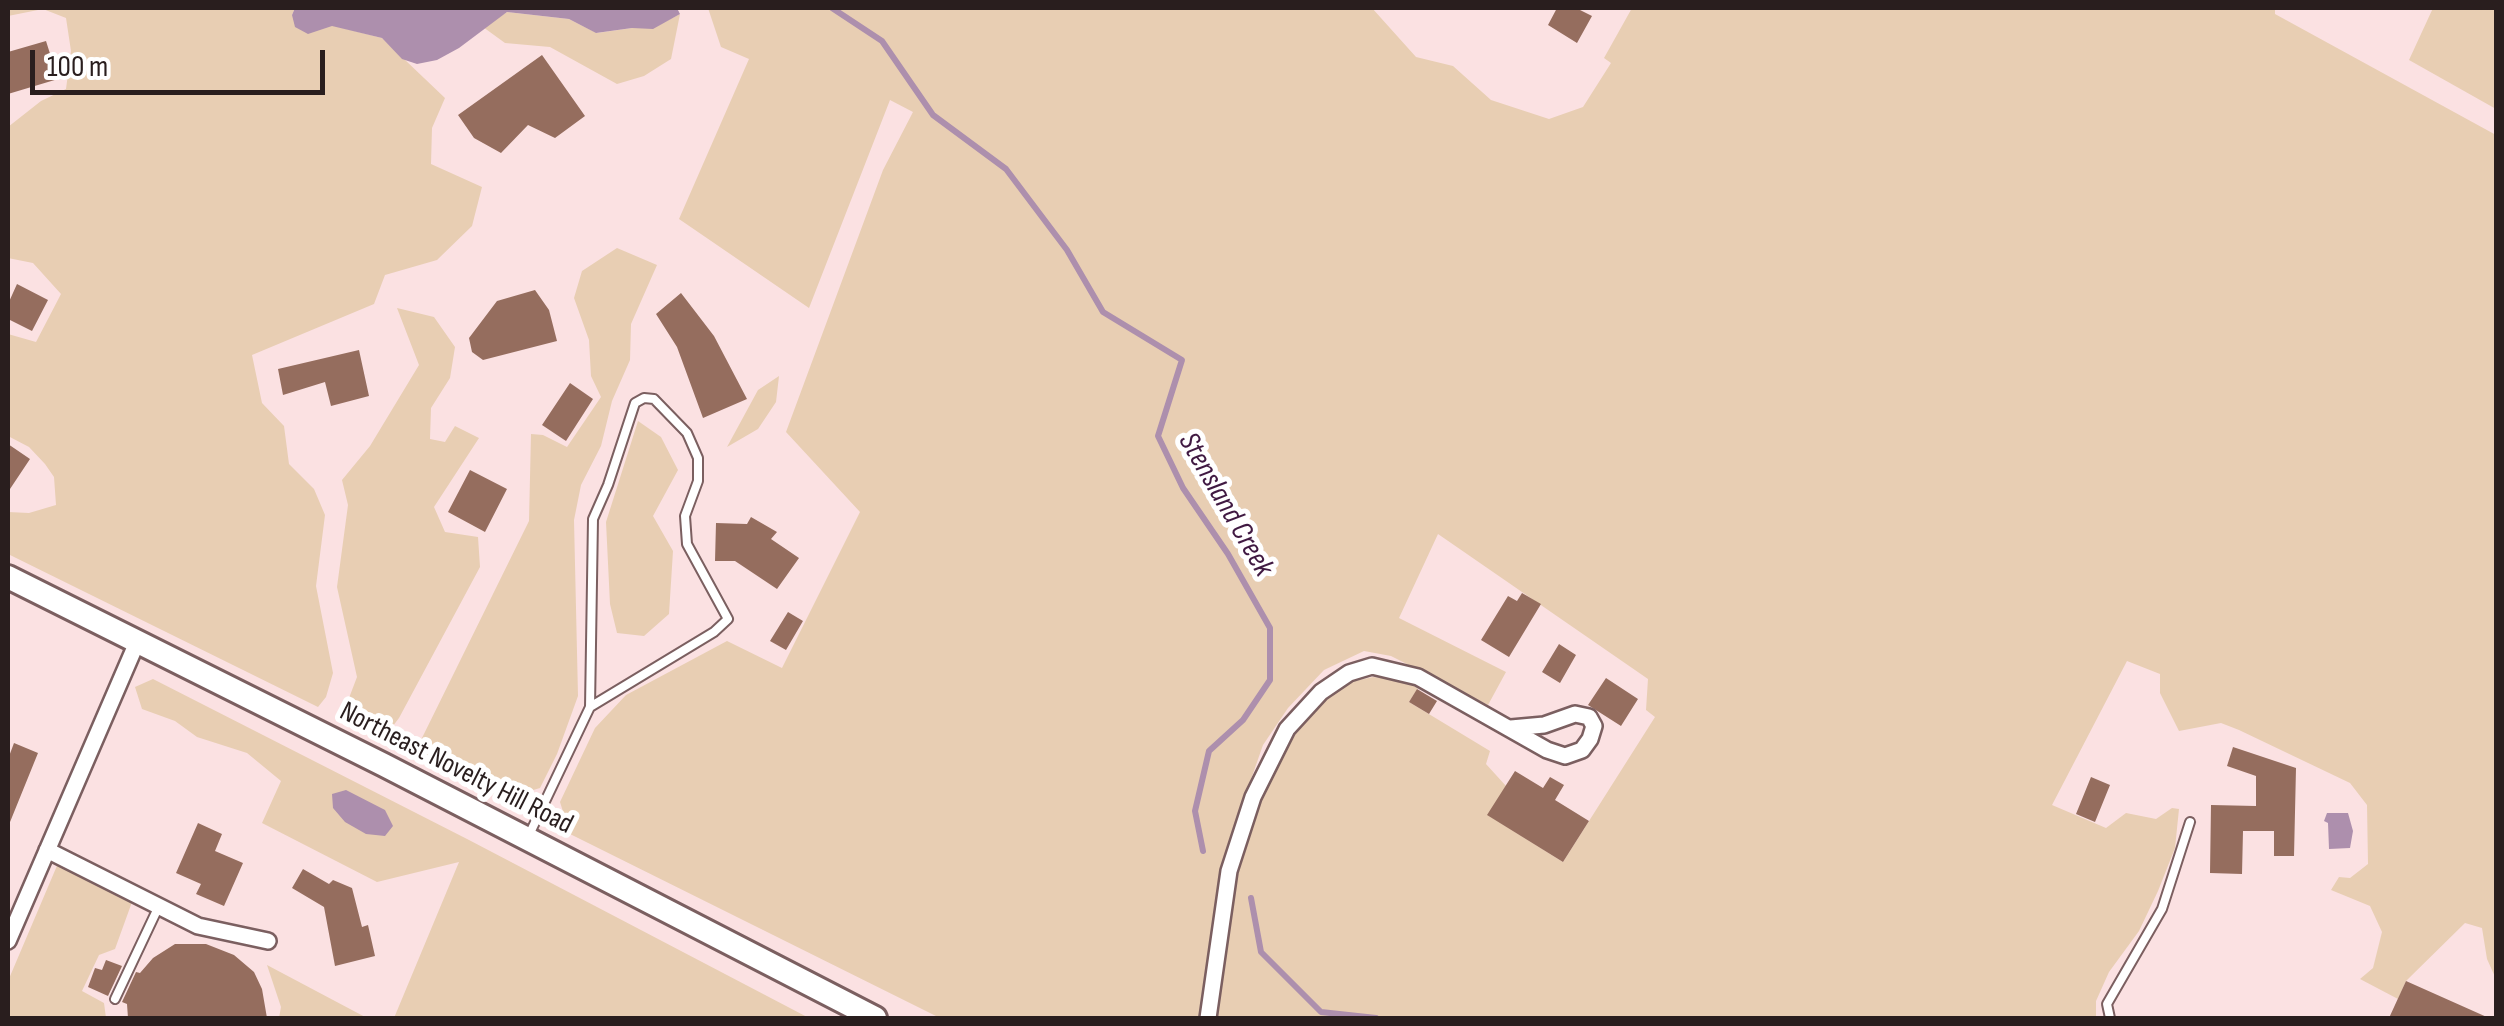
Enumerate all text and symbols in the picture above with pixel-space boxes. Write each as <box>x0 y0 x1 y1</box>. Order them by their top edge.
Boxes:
scale bar <box>35 30 330 92</box>
text: 100 m <box>47 49 108 85</box>
water label: Stensland Creek <box>1169 427 1281 583</box>
street label: Northeast Novelty Hill Road <box>334 696 578 842</box>

